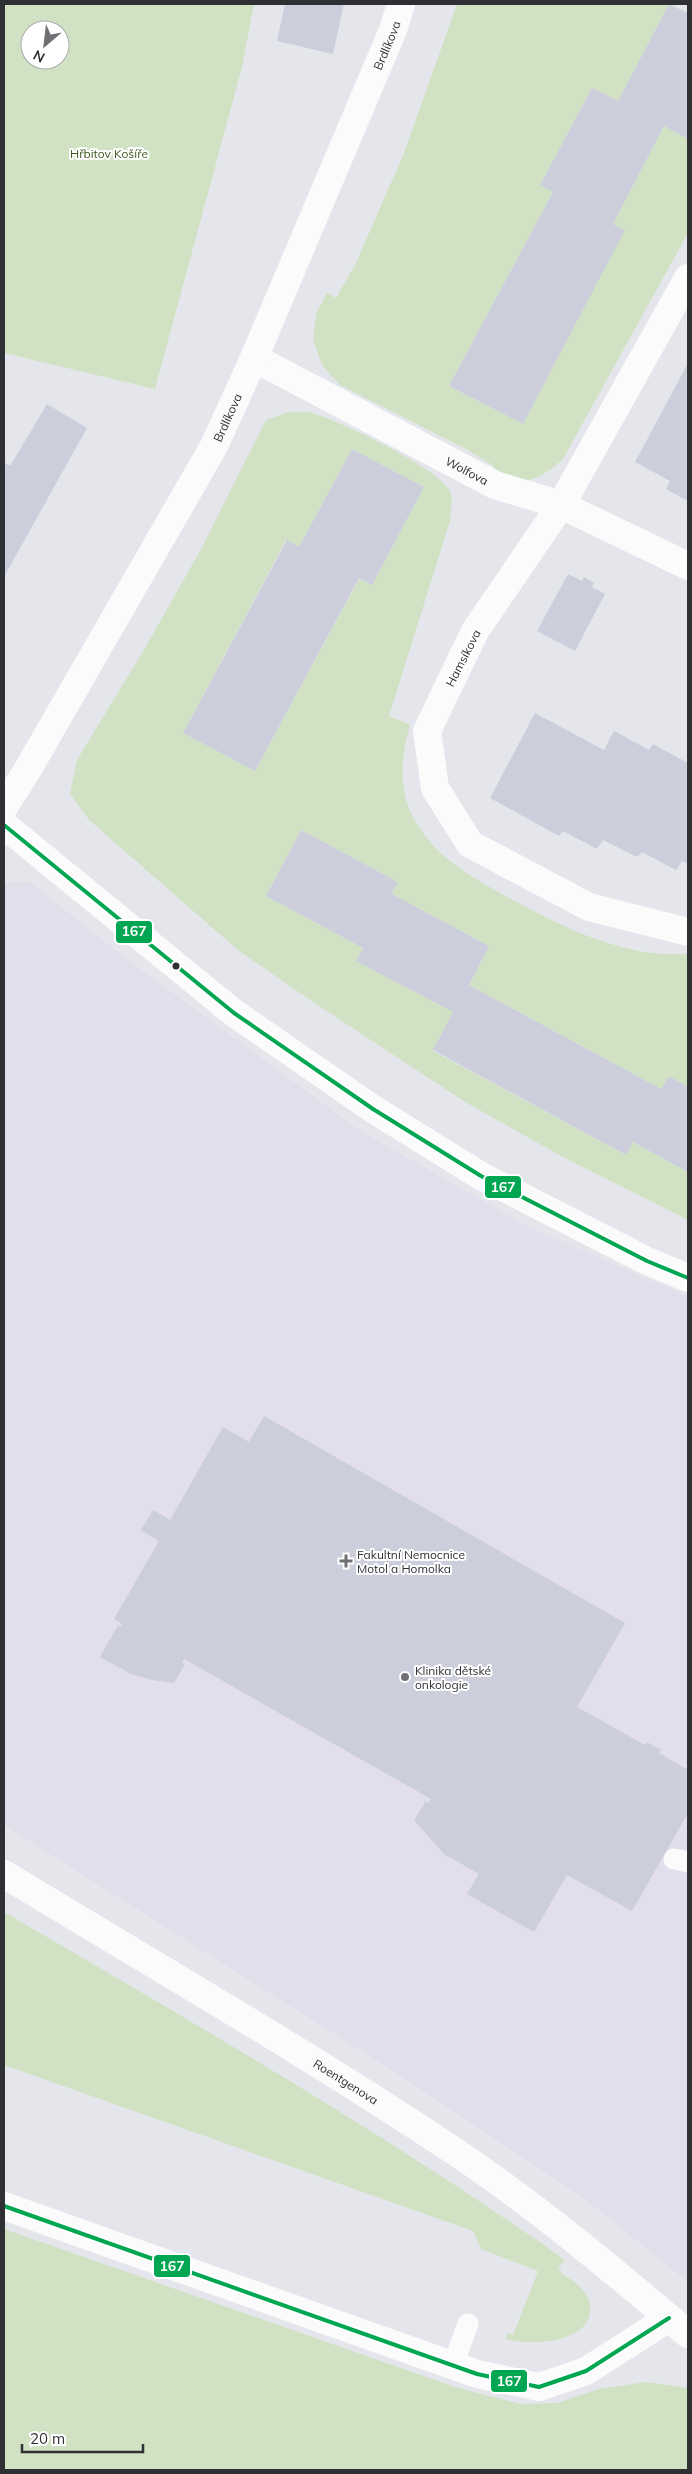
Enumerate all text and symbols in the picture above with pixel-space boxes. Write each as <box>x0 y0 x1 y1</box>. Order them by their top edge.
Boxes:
street label: Brdlíkova <box>370 19 403 72</box>
north arrow <box>20 20 70 70</box>
text: N <box>30 46 48 67</box>
park label: Hřbitov Košíře <box>70 146 148 161</box>
street label: Brdlíkova <box>209 391 245 444</box>
street label: Wolfova <box>443 453 491 488</box>
street label: Hamsíkova <box>442 627 484 689</box>
line badge: 167 <box>115 920 153 944</box>
text: 167 <box>121 922 147 940</box>
unlabelled marker <box>171 961 181 971</box>
line badge: 167 <box>484 1175 522 1199</box>
text: 167 <box>490 1178 516 1196</box>
place label: Fakultní Nemocnice Motol a Homolka <box>357 1547 465 1576</box>
marker: Fakultní Nemocnice Motol a Homolka <box>339 1554 353 1568</box>
place label: Klinika dětské onkologie <box>415 1663 491 1692</box>
marker: Klinika dětské onkologie <box>399 1671 411 1683</box>
street label: Roentgenova <box>311 2055 381 2107</box>
line badge: 167 <box>153 2254 191 2278</box>
text: 167 <box>159 2257 185 2275</box>
line badge: 167 <box>490 2369 528 2393</box>
text: 167 <box>496 2372 522 2390</box>
scale bar <box>22 2422 144 2454</box>
text: 20 m <box>30 2429 65 2448</box>

